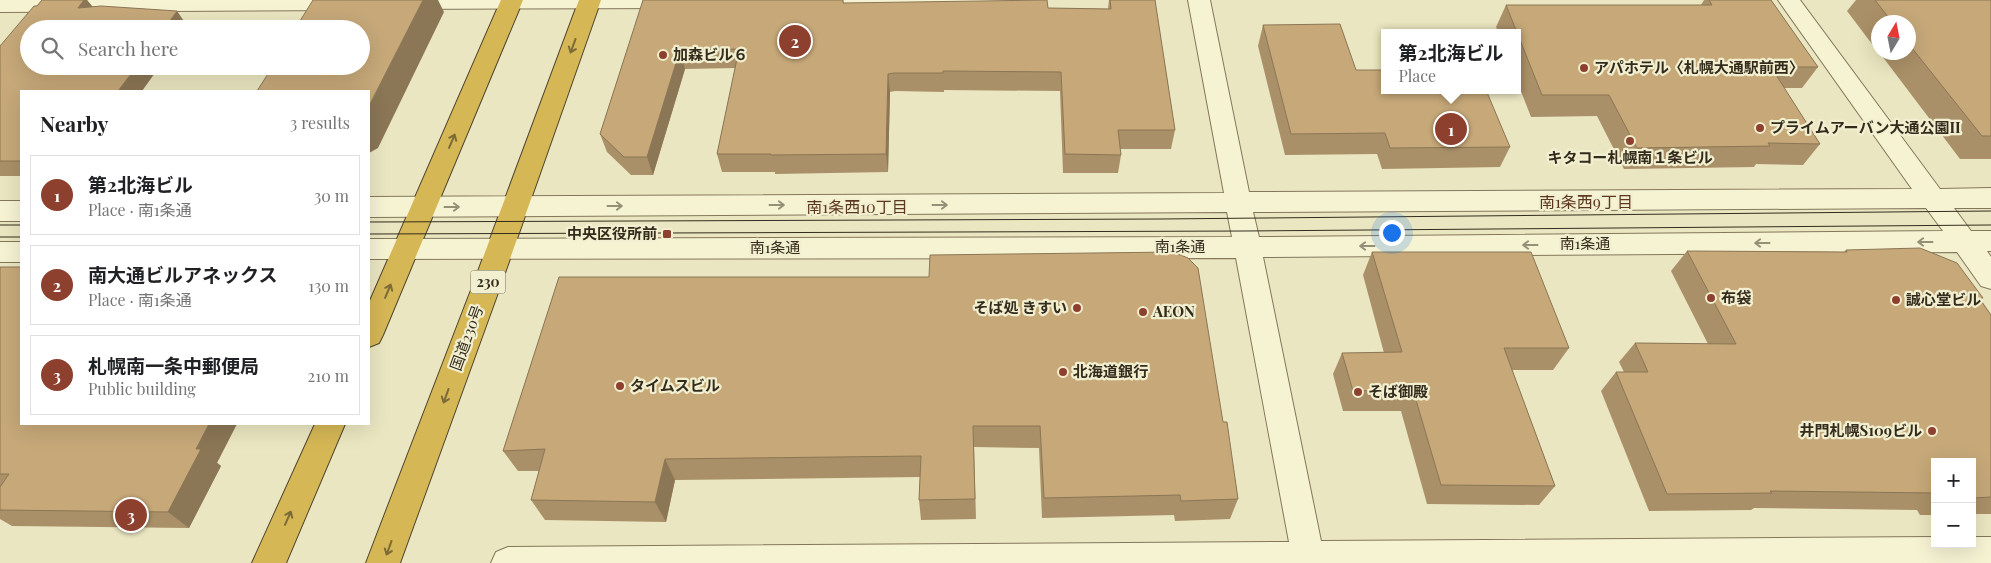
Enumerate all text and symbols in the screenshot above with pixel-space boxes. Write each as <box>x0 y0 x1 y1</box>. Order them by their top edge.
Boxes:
north arrow <box>1871 15 1916 60</box>
search box <box>20 20 370 75</box>
pin: 2 <box>779 22 811 60</box>
popup <box>1381 29 1521 94</box>
icon: search <box>38 34 66 62</box>
text: Search here <box>78 35 178 61</box>
one-way arrow <box>568 38 577 53</box>
text: 第2北海ビル <box>1399 39 1503 65</box>
place label: 加森ビル６ <box>673 44 748 64</box>
marker: 加森ビル６ <box>657 49 669 61</box>
place label: アパホテル〈札幌大通駅前西〉 <box>1594 57 1804 77</box>
marker: アパホテル〈札幌大通駅前西〉 <box>1578 62 1590 74</box>
text: Place <box>1399 65 1436 86</box>
text: Nearby <box>40 109 109 137</box>
pin: 1 <box>1435 110 1467 148</box>
text: 3 results <box>290 112 350 133</box>
place label: プライムアーバン大通公園II <box>1770 117 1961 137</box>
marker: プライムアーバン大通公園II <box>1754 122 1766 134</box>
one-way arrow <box>448 134 458 149</box>
marker: キタコー札幌南１条ビル <box>1624 135 1636 147</box>
place label: キタコー札幌南１条ビル <box>1547 147 1713 167</box>
text: 第2北海ビル <box>88 171 193 197</box>
text: 1 <box>54 185 60 206</box>
text: 30 m <box>314 185 349 206</box>
district label: 南1条西9丁目 <box>1539 191 1633 212</box>
district label: 南1条西10丁目 <box>806 196 908 217</box>
text: Place · 南1条通 <box>88 199 192 220</box>
one-way arrow <box>932 200 948 210</box>
one-way arrow <box>606 201 623 211</box>
one-way arrow <box>769 201 785 210</box>
one-way arrow <box>444 202 460 212</box>
your location <box>1379 220 1405 246</box>
place label: 中央区役所前 <box>567 223 657 243</box>
marker: 中央区役所前 <box>661 228 673 240</box>
street label: 南1条通 <box>1560 233 1610 253</box>
street label: 南1条通 <box>1155 236 1205 256</box>
street label: 南1条通 <box>750 237 800 257</box>
one-way arrow <box>1917 237 1934 247</box>
one-way arrow <box>1755 238 1771 248</box>
one-way arrow <box>1522 240 1538 250</box>
one-way arrow <box>1360 241 1376 251</box>
text: 南大通ビルアネックス <box>88 261 277 287</box>
road number: 230 <box>470 270 506 294</box>
text: 2 <box>53 275 61 296</box>
text: 130 m <box>308 275 349 296</box>
one-way arrow <box>384 284 394 299</box>
place label: 布袋 <box>1721 287 1751 307</box>
text: Place · 南1条通 <box>88 289 192 310</box>
place label: 誠心堂ビル <box>1906 289 1981 309</box>
marker: 布袋 <box>1705 292 1717 304</box>
marker: 誠心堂ビル <box>1890 294 1902 306</box>
place label: そば処 きすい <box>974 297 1067 317</box>
place label: AEON <box>1152 301 1195 321</box>
street label: 国道230号 <box>445 302 487 373</box>
marker: そば処 きすい <box>1071 302 1083 314</box>
marker: AEON <box>1137 306 1149 318</box>
text: 札幌南一条中郵便局 <box>88 352 259 378</box>
place label: 北海道銀行 <box>1073 361 1148 381</box>
text: 3 <box>53 365 61 386</box>
text: 210 m <box>308 365 349 386</box>
marker: 北海道銀行 <box>1057 366 1069 378</box>
place label: タイムスビル <box>630 375 720 395</box>
text: Public building <box>88 378 196 399</box>
marker: タイムスビル <box>614 380 626 392</box>
place label: そば御殿 <box>1368 381 1428 401</box>
marker: そば御殿 <box>1352 386 1364 398</box>
one-way arrow <box>441 388 450 403</box>
place label: 井門札幌S109ビル <box>1800 420 1922 440</box>
marker: 井門札幌S109ビル <box>1926 425 1938 437</box>
map controls <box>1931 458 1976 548</box>
button: + <box>1931 458 1976 503</box>
pin: 3 <box>115 496 147 534</box>
button: − <box>1931 503 1976 548</box>
one-way arrow <box>284 511 294 526</box>
one-way arrow <box>384 540 393 555</box>

